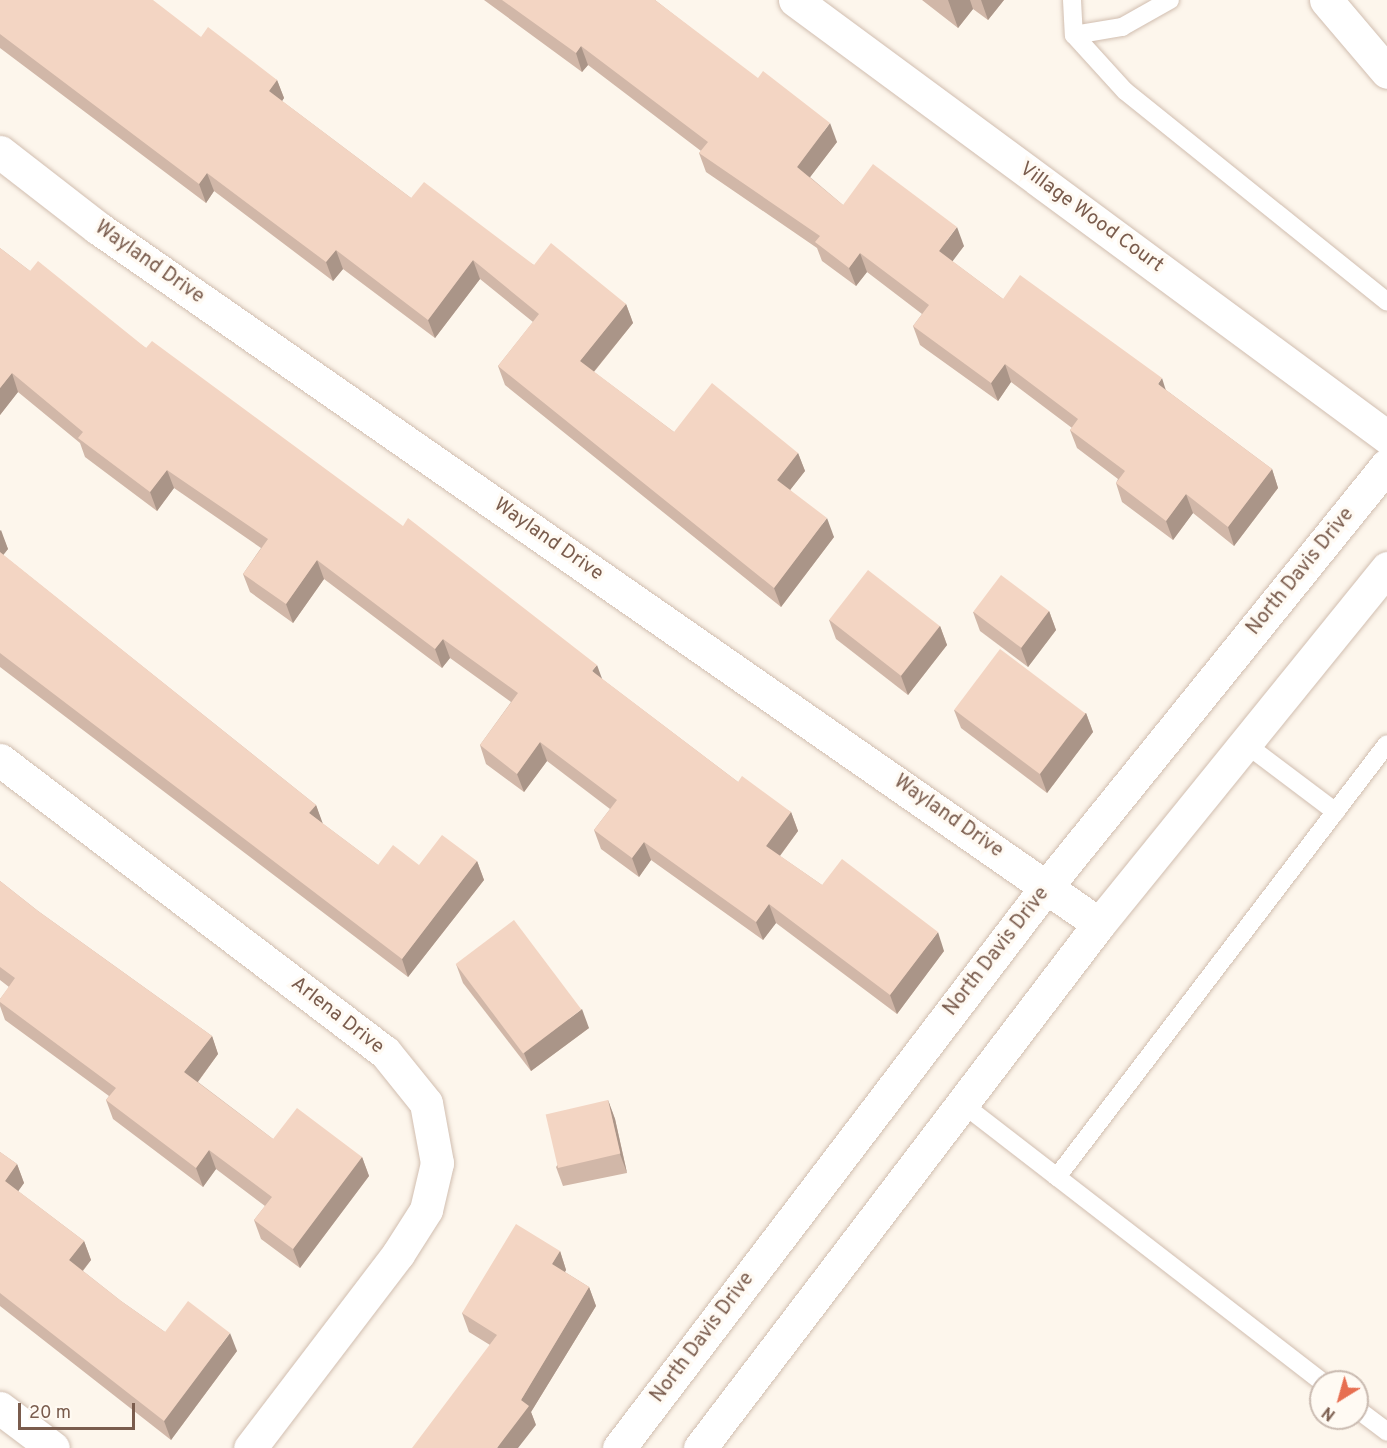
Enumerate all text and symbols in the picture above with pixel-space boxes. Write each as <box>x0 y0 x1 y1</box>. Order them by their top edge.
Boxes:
street label: Village Wood Court <box>1014 158 1168 278</box>
street label: Wayland Drive <box>90 216 208 310</box>
street label: Wayland Drive <box>489 493 607 587</box>
street label: North Davis Drive <box>1242 503 1360 641</box>
street label: Wayland Drive <box>889 770 1007 864</box>
street label: North Davis Drive <box>939 883 1055 1021</box>
street label: Arlena Drive <box>286 972 388 1060</box>
street label: North Davis Drive <box>646 1268 760 1408</box>
north arrow <box>1309 1370 1369 1430</box>
scale bar <box>21 1391 138 1429</box>
text: N <box>1319 1401 1340 1424</box>
text: 20 m <box>29 1402 71 1425</box>

